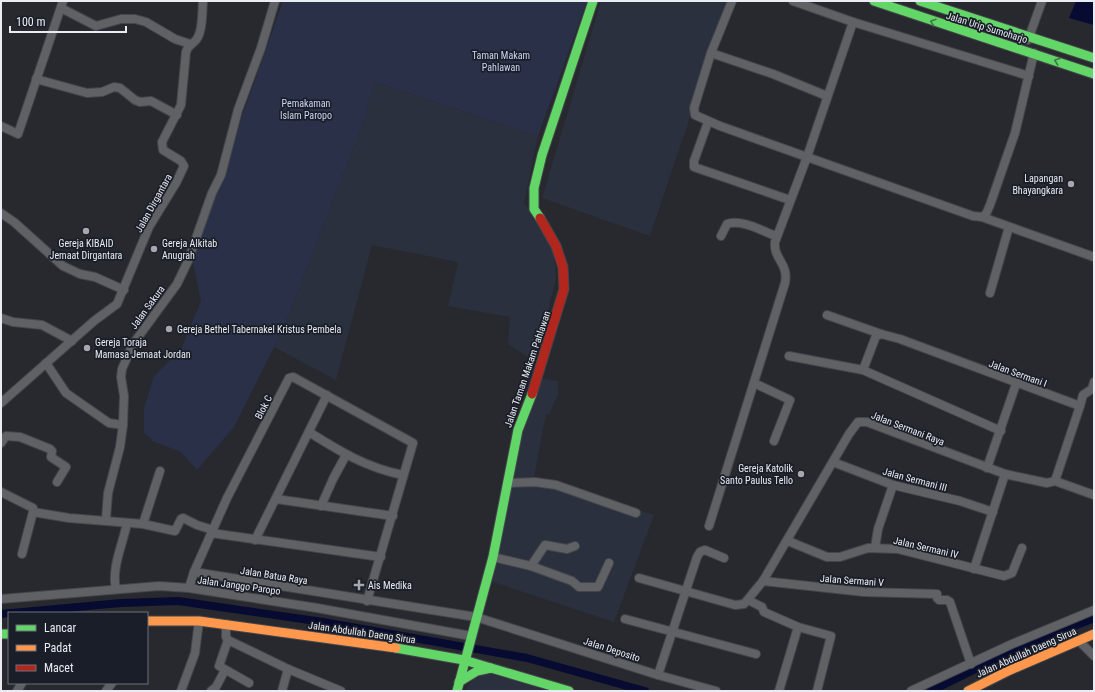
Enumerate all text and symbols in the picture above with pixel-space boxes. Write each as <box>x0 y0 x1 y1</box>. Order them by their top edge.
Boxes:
scale bar <box>10 8 126 34</box>
street label: Jalan Urip Sumoharjo <box>945 10 1029 45</box>
text: 100 m <box>16 15 46 29</box>
one-way arrow <box>930 18 937 26</box>
park label: Taman Makam Pahlawan <box>472 50 530 73</box>
one-way arrow <box>1054 58 1061 66</box>
park label: Pemakaman Islam Paropo <box>280 98 332 121</box>
street label: Jalan Dirgantara <box>133 172 174 234</box>
place label: Lapangan Bhayangkara <box>1012 173 1063 196</box>
marker: Lapangan Bhayangkara <box>1066 179 1076 189</box>
marker: Gereja KIBAID Jemaat Dirgantara <box>81 226 91 236</box>
place label: Gereja KIBAID Jemaat Dirgantara <box>50 238 123 261</box>
place label: Gereja Alkitab Anugrah <box>162 238 217 261</box>
marker: Gereja Alkitab Anugrah <box>149 244 159 254</box>
street label: Jalan Sakura <box>128 283 167 331</box>
street label: Jalan Taman Makam Pahlawan <box>502 309 553 429</box>
marker: Gereja Bethel Tabernakel Kristus Pembela <box>164 324 174 334</box>
place label: Gereja Bethel Tabernakel Kristus Pembela <box>177 324 342 335</box>
place label: Gereja Toraja Mamasa Jemaat Jordan <box>95 337 191 360</box>
marker: Gereja Toraja Mamasa Jemaat Jordan <box>82 343 92 353</box>
street label: Jalan Sermani I <box>987 358 1048 389</box>
street label: Blok C <box>253 393 274 421</box>
street label: Jalan Sermani Raya <box>870 409 946 448</box>
place label: Gereja Katolik Santo Paulus Tello <box>720 463 793 486</box>
street label: Jalan Sermani III <box>882 466 948 493</box>
marker: Gereja Katolik Santo Paulus Tello <box>796 469 806 479</box>
street label: Jalan Sermani IV <box>892 535 960 560</box>
street label: Jalan Batua Raya <box>240 565 309 586</box>
street label: Jalan Sermani V <box>820 573 885 588</box>
street label: Jalan Janggo Paropo <box>197 574 281 597</box>
marker: Ais Medika <box>353 579 365 591</box>
place label: Ais Medika <box>368 580 412 591</box>
legend <box>8 612 148 684</box>
street label: Jalan Abdullah Daeng Sirua <box>308 620 416 646</box>
text: Lancar <box>44 621 77 635</box>
street label: Jalan Abdullah Daeng Sirua <box>975 625 1078 679</box>
street label: Jalan Deposito <box>582 635 642 664</box>
text: Padat <box>44 641 72 655</box>
text: Macet <box>44 661 74 675</box>

